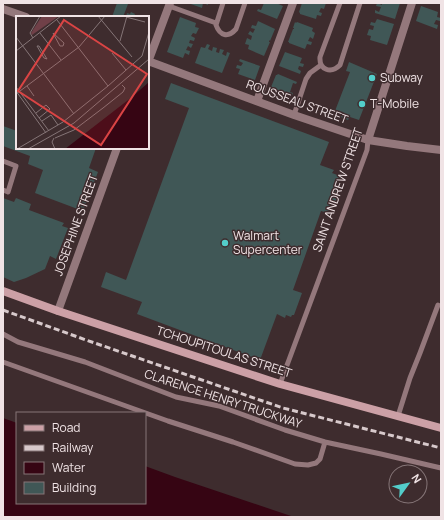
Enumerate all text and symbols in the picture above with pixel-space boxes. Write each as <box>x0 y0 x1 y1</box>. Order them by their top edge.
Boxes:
inset map <box>16 16 149 149</box>
place label: Subway <box>380 69 424 86</box>
marker: Subway <box>367 73 377 83</box>
street label: ROUSSEAU STREET <box>244 75 351 128</box>
place label: T-Mobile <box>370 95 419 112</box>
marker: T-Mobile <box>357 99 367 109</box>
street label: SAINT ANDREW STREET <box>308 125 367 254</box>
street label: JOSEPHINE STREET <box>49 171 102 278</box>
place label: Walmart Supercenter <box>233 227 303 258</box>
marker: Walmart Supercenter <box>220 238 230 248</box>
street label: TCHOUPITOULAS STREET <box>154 322 295 382</box>
street label: CLARENCE HENRY TRUCKWAY <box>142 365 304 432</box>
legend <box>16 412 146 504</box>
text: Road <box>52 419 80 436</box>
text: Railway <box>52 439 94 456</box>
text: Water <box>52 459 86 476</box>
north arrow <box>388 464 428 504</box>
text: N <box>408 471 425 486</box>
text: Building <box>52 479 96 496</box>

